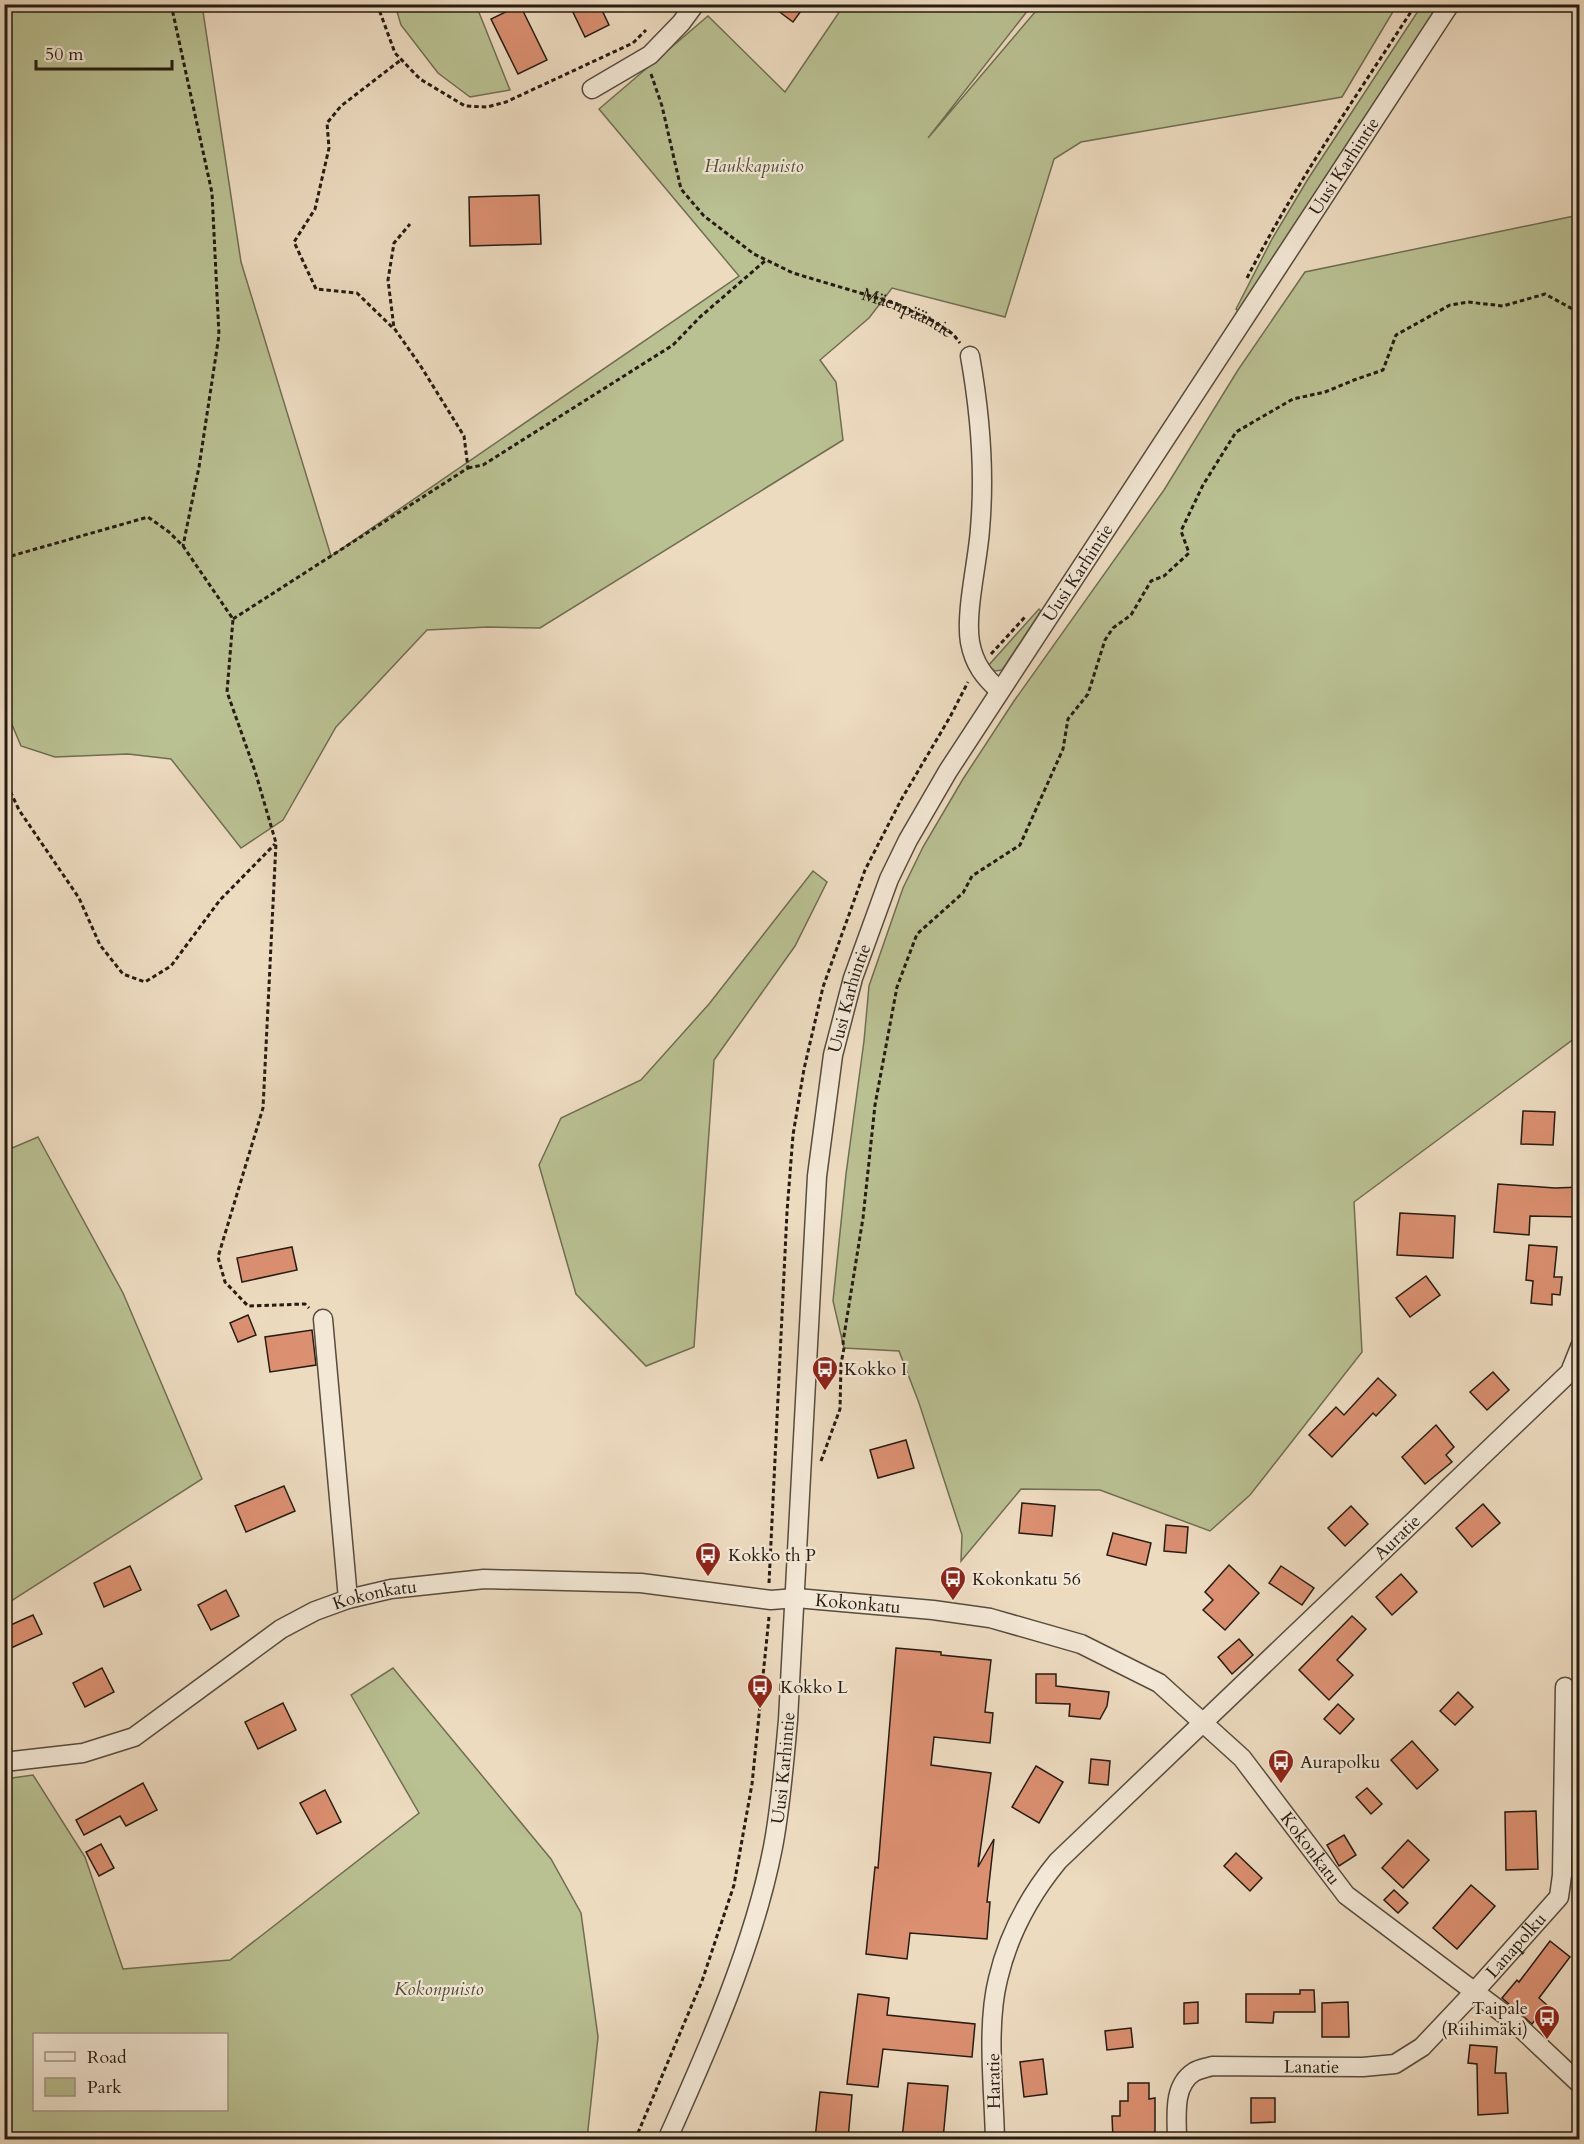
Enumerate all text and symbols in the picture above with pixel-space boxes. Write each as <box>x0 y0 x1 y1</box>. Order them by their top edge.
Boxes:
scale bar <box>36 33 172 71</box>
text: 50 m <box>45 42 84 67</box>
street label: Uusi Karhintie <box>1303 112 1385 220</box>
park label: Haukkapuisto <box>704 154 804 179</box>
street label: Mäenpääntie <box>859 282 958 344</box>
street label: Uusi Karhintie <box>1037 519 1119 627</box>
street label: Uusi Karhintie <box>822 940 877 1055</box>
bus stop icon: Kokko I <box>810 1354 840 1392</box>
place label: Kokko I <box>844 1357 907 1382</box>
street label: Auratie <box>1368 1509 1426 1565</box>
bus stop icon: Kokko th P <box>693 1540 723 1578</box>
place label: Kokko th P <box>728 1543 816 1568</box>
bus stop icon: Kokonkatu 56 <box>938 1564 968 1602</box>
place label: Kokonkatu 56 <box>972 1567 1081 1592</box>
street label: Kokonkatu <box>329 1574 418 1616</box>
street label: Kokonkatu <box>814 1587 902 1620</box>
bus stop icon: Kokko L <box>745 1672 775 1710</box>
place label: Kokko L <box>780 1675 848 1700</box>
street label: Uusi Karhintie <box>765 1711 801 1826</box>
bus stop icon: Aurapolku <box>1266 1747 1296 1785</box>
place label: Aurapolku <box>1300 1750 1381 1775</box>
street label: Kokonkatu <box>1275 1807 1346 1890</box>
street label: Lanapolku <box>1480 1907 1552 1983</box>
park label: Kokonpuisto <box>394 1977 484 2002</box>
place label: Taipale (Riihimäki) <box>1441 1996 1528 2042</box>
bus stop icon: Taipale (Riihimäki) <box>1532 2003 1562 2041</box>
legend <box>33 2033 228 2111</box>
text: Road <box>87 2045 127 2070</box>
street label: Haratie <box>981 2053 1007 2109</box>
street label: Lanatie <box>1284 2054 1339 2079</box>
text: Park <box>87 2075 122 2100</box>

